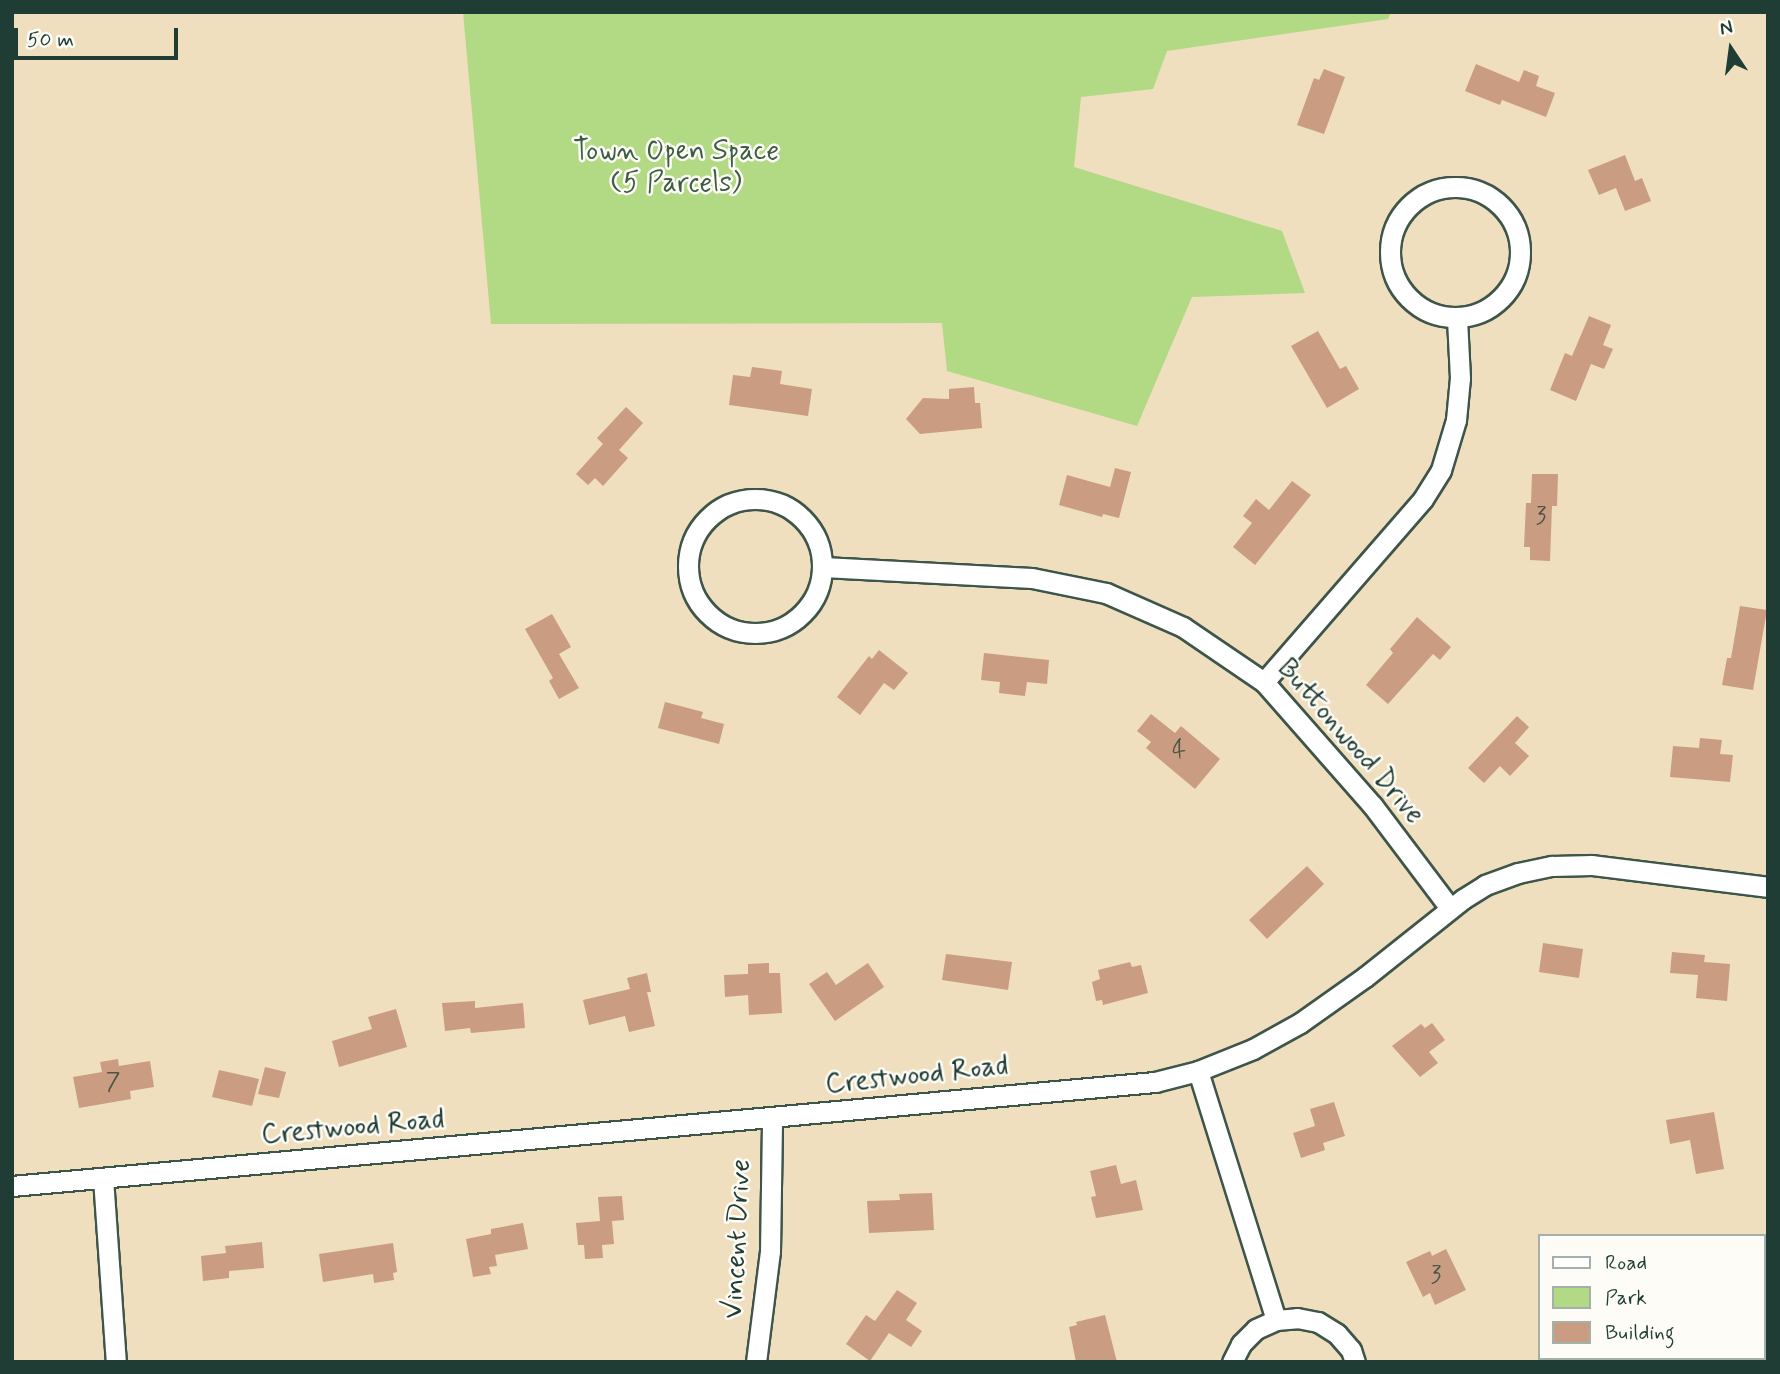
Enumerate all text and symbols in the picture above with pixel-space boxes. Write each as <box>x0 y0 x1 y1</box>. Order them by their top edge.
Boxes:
scale bar <box>18 14 182 58</box>
north arrow <box>1696 14 1766 84</box>
text: N <box>1717 14 1735 42</box>
text: 50 m <box>27 26 74 54</box>
park label: Town Open Space (5 Parcels) <box>574 135 778 201</box>
house number: 3 <box>1536 503 1546 531</box>
street label: Buttonwood Drive <box>1269 653 1431 831</box>
house number: 4 <box>1172 737 1186 765</box>
street label: Crestwood Road <box>824 1050 1010 1102</box>
house number: 7 <box>106 1069 120 1097</box>
street label: Crestwood Road <box>261 1103 445 1153</box>
street label: Vincent Drive <box>717 1159 759 1319</box>
legend <box>1538 1234 1766 1360</box>
text: Road <box>1605 1249 1647 1277</box>
house number: 3 <box>1431 1262 1441 1290</box>
text: Park <box>1605 1284 1647 1312</box>
text: Building <box>1605 1319 1675 1347</box>

